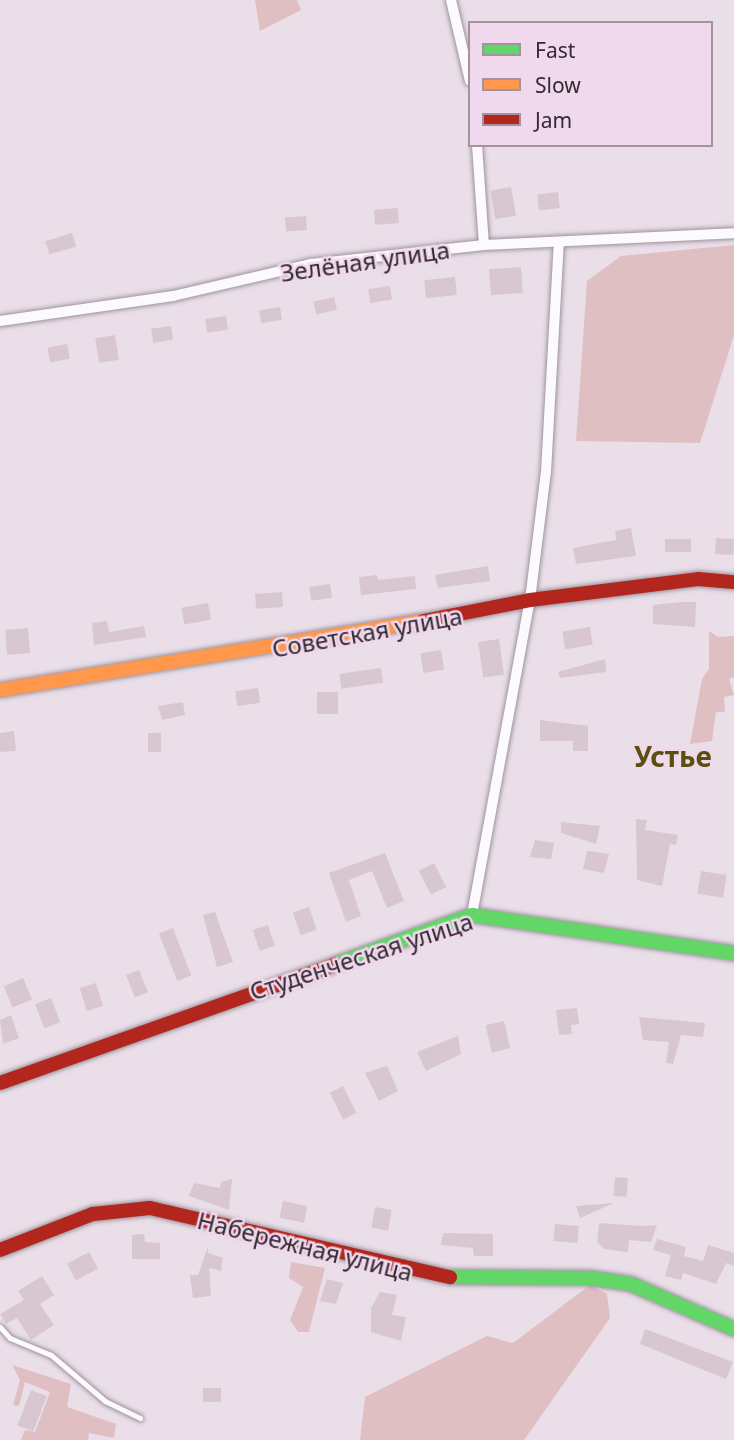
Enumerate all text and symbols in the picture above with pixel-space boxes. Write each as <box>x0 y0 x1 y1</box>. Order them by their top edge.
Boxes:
legend <box>468 21 713 147</box>
text: Fast <box>535 36 575 64</box>
text: Slow <box>535 71 581 99</box>
text: Jam <box>535 106 572 134</box>
street label: Зелёная улица <box>279 235 451 287</box>
street label: Советская улица <box>270 601 464 663</box>
district label: Устье <box>634 739 712 773</box>
street label: Студенческая улица <box>246 906 476 1006</box>
street label: Набережная улица <box>195 1205 415 1287</box>

